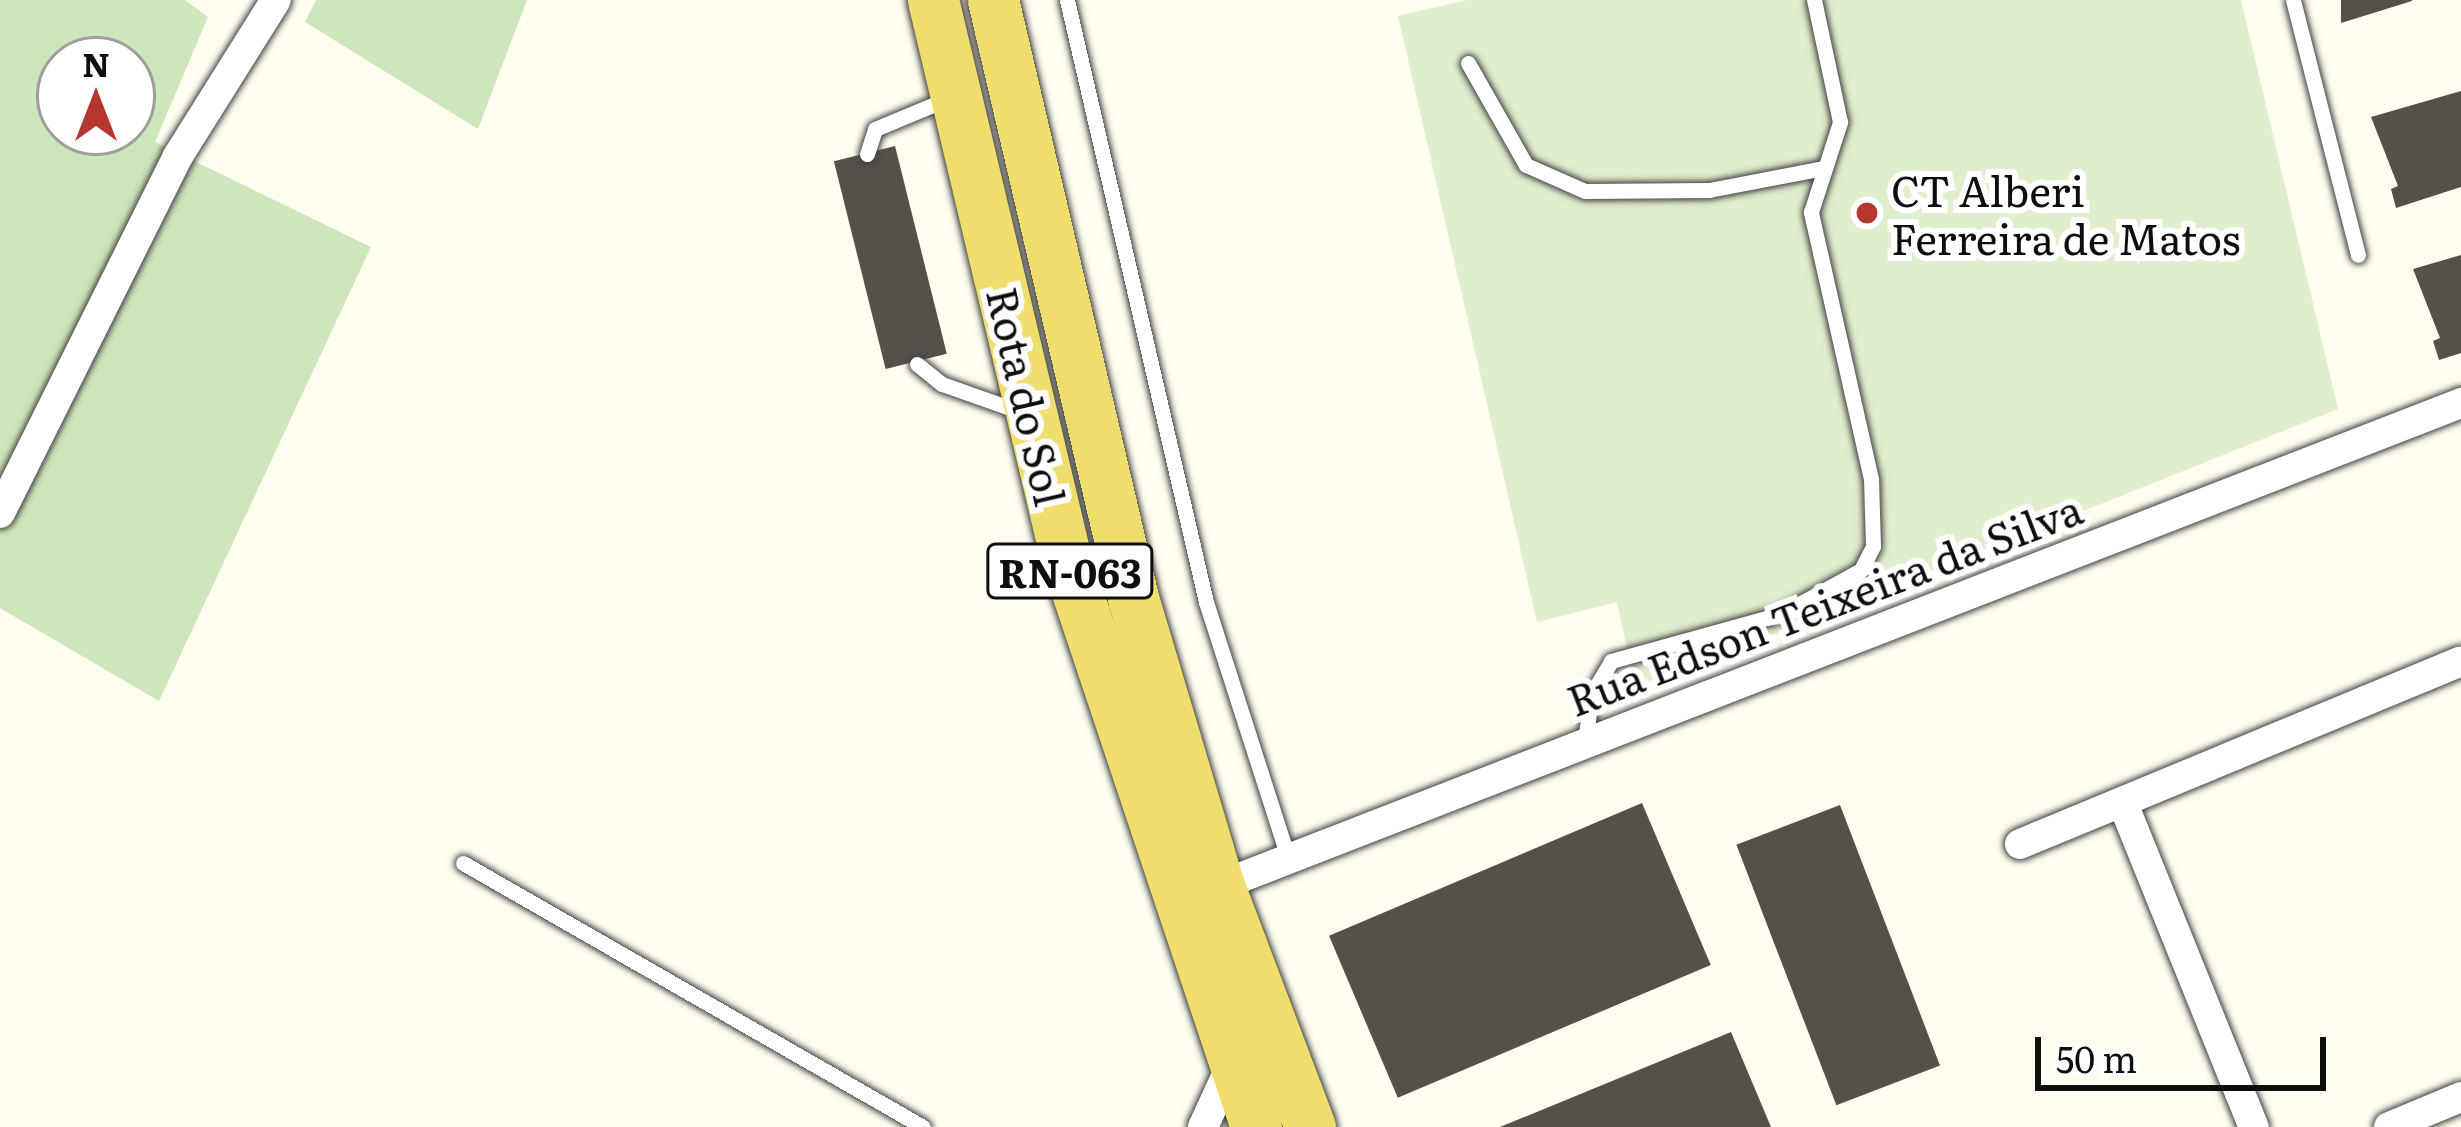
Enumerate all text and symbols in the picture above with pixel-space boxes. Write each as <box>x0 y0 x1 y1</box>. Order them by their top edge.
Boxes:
north arrow <box>36 36 156 156</box>
text: N <box>82 38 110 87</box>
place label: CT Alberi Ferreira de Matos <box>1891 164 2240 262</box>
marker: CT Alberi Ferreira de Matos <box>1854 200 1880 226</box>
street label: Rota do Sol <box>978 282 1078 510</box>
street label: Rua Edson Teixeira da Silva <box>1560 481 2088 725</box>
road number: RN-063 <box>986 538 1154 604</box>
scale bar <box>2041 1013 2332 1087</box>
text: 50 m <box>2056 1031 2137 1084</box>

